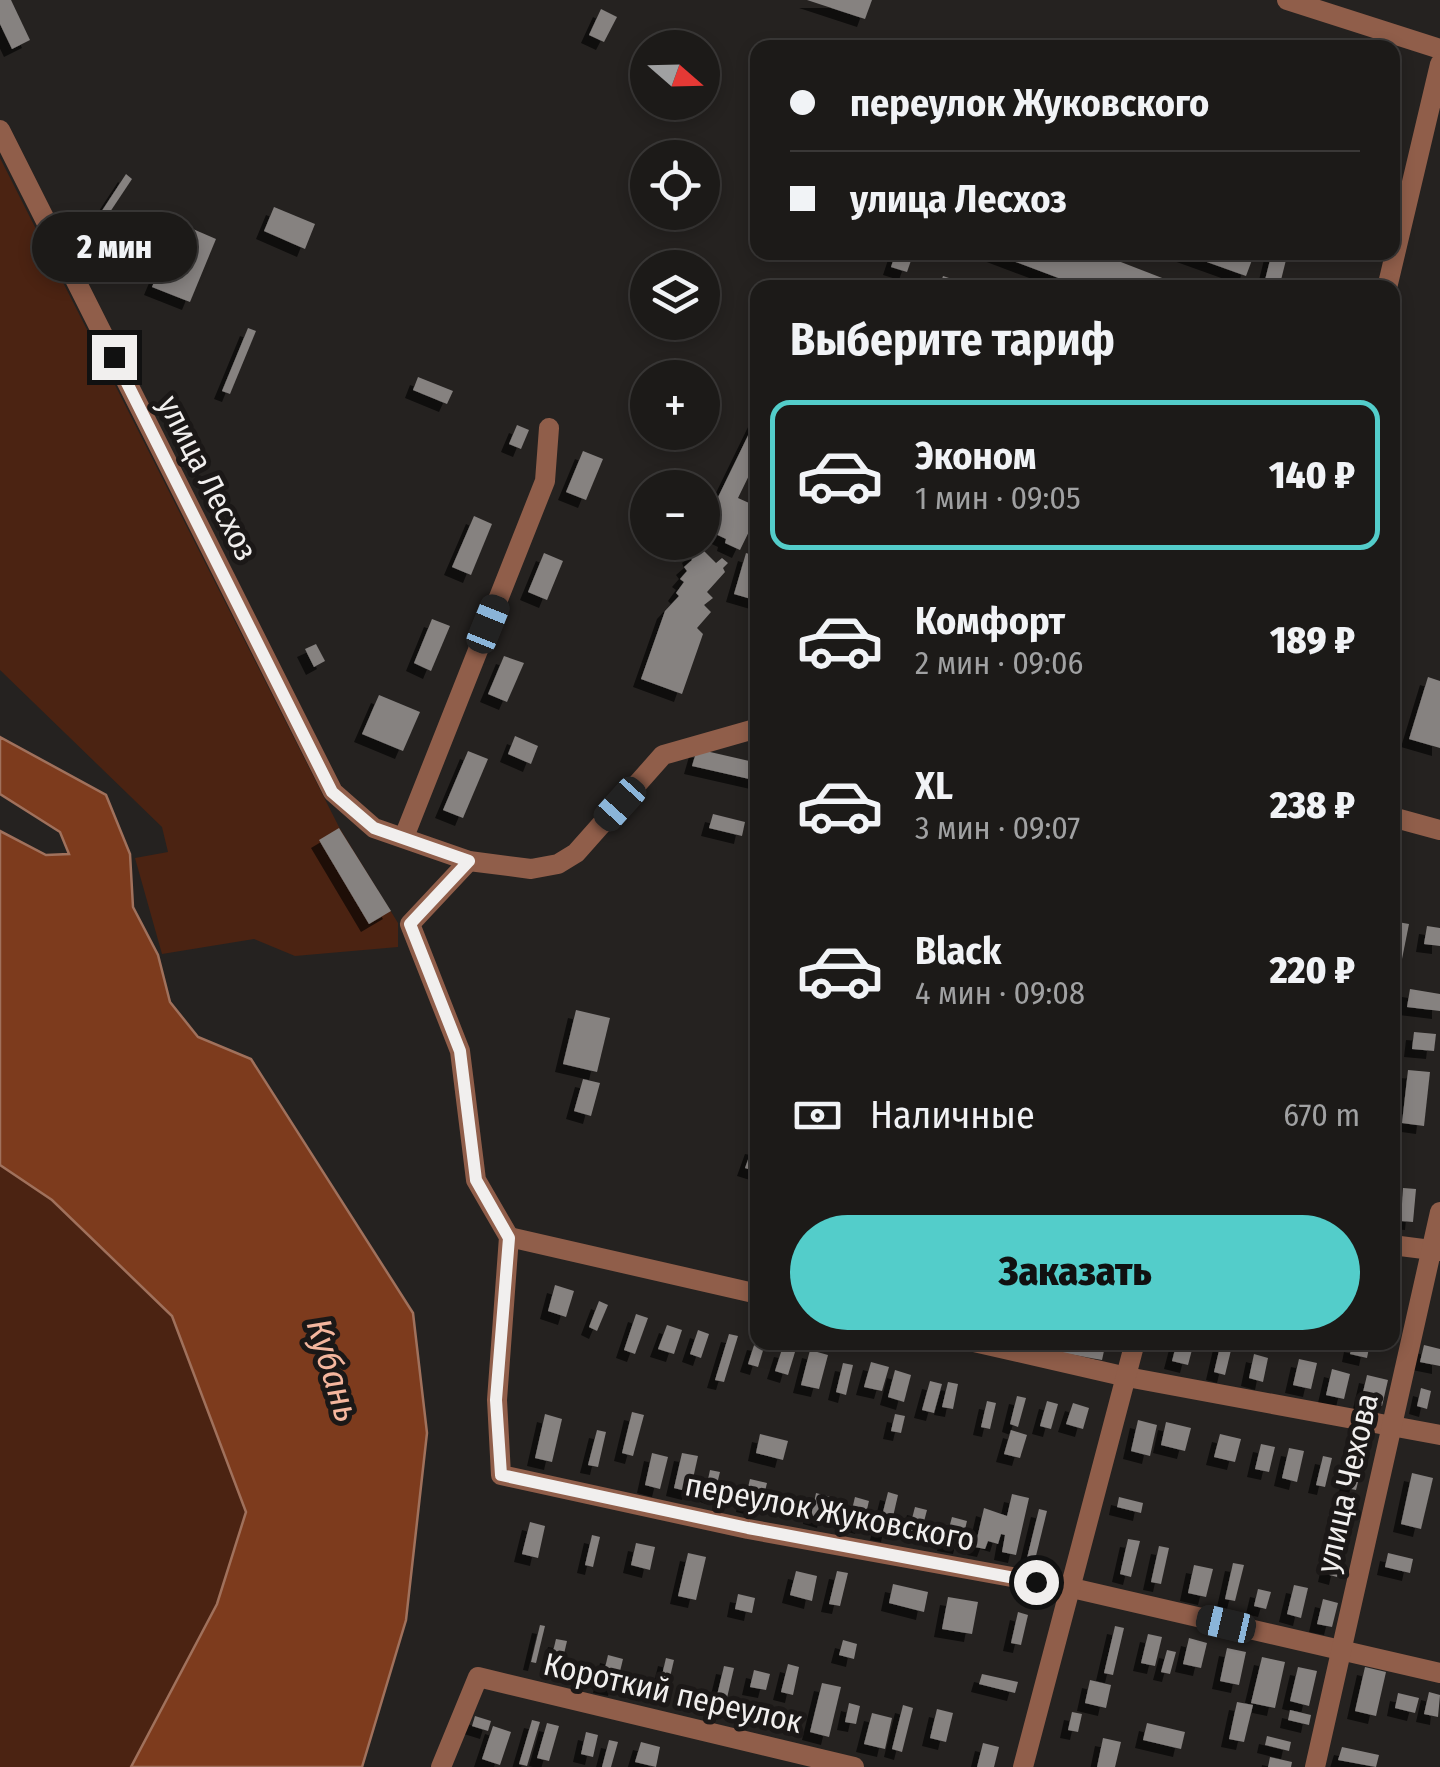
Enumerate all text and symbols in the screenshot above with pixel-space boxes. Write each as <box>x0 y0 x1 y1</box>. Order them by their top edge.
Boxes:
north arrow <box>630 30 720 120</box>
map controls <box>630 30 720 560</box>
text: переулок Жуковского <box>850 80 1209 126</box>
button: locate <box>630 140 720 230</box>
text: улица Лесхоз <box>850 176 1067 222</box>
callout: 2 мин <box>32 212 196 282</box>
text: 2 мин <box>77 228 152 266</box>
button: layers <box>630 250 720 340</box>
text: Выберите тариф <box>790 313 1115 367</box>
route end <box>92 335 137 380</box>
button: + <box>630 360 720 450</box>
street label: улица Лесхоз <box>150 389 266 567</box>
icon: car <box>795 430 885 520</box>
text: Эконом <box>915 433 1036 479</box>
text: 140 ₽ <box>1269 452 1355 498</box>
button: − <box>630 470 720 560</box>
text: 1 мин · 09:05 <box>915 479 1081 517</box>
car <box>463 591 513 657</box>
icon: car <box>795 595 885 685</box>
text: Комфорт <box>915 598 1065 644</box>
text: 189 ₽ <box>1270 617 1355 663</box>
text: 2 мин · 09:06 <box>915 644 1083 682</box>
icon: car <box>795 760 885 850</box>
text: XL <box>915 763 953 809</box>
car <box>589 772 651 836</box>
text: 238 ₽ <box>1270 782 1355 828</box>
text: 3 мин · 09:07 <box>915 809 1080 847</box>
icon: car <box>795 925 885 1015</box>
text: Black <box>915 928 1001 974</box>
text: 220 ₽ <box>1270 947 1355 993</box>
text: 4 мин · 09:08 <box>915 974 1085 1012</box>
icon: cash <box>790 1088 845 1143</box>
text: Наличные <box>870 1092 1035 1138</box>
text: 670 m <box>1283 1096 1360 1134</box>
button: Заказать <box>790 1215 1360 1330</box>
water label: Кубань <box>298 1314 368 1426</box>
street label: улица Чехова <box>1308 1390 1386 1576</box>
street label: переулок Жуковского <box>682 1465 978 1559</box>
route start <box>1014 1560 1059 1605</box>
car <box>1193 1603 1259 1645</box>
street label: Короткий переулок <box>540 1645 806 1741</box>

